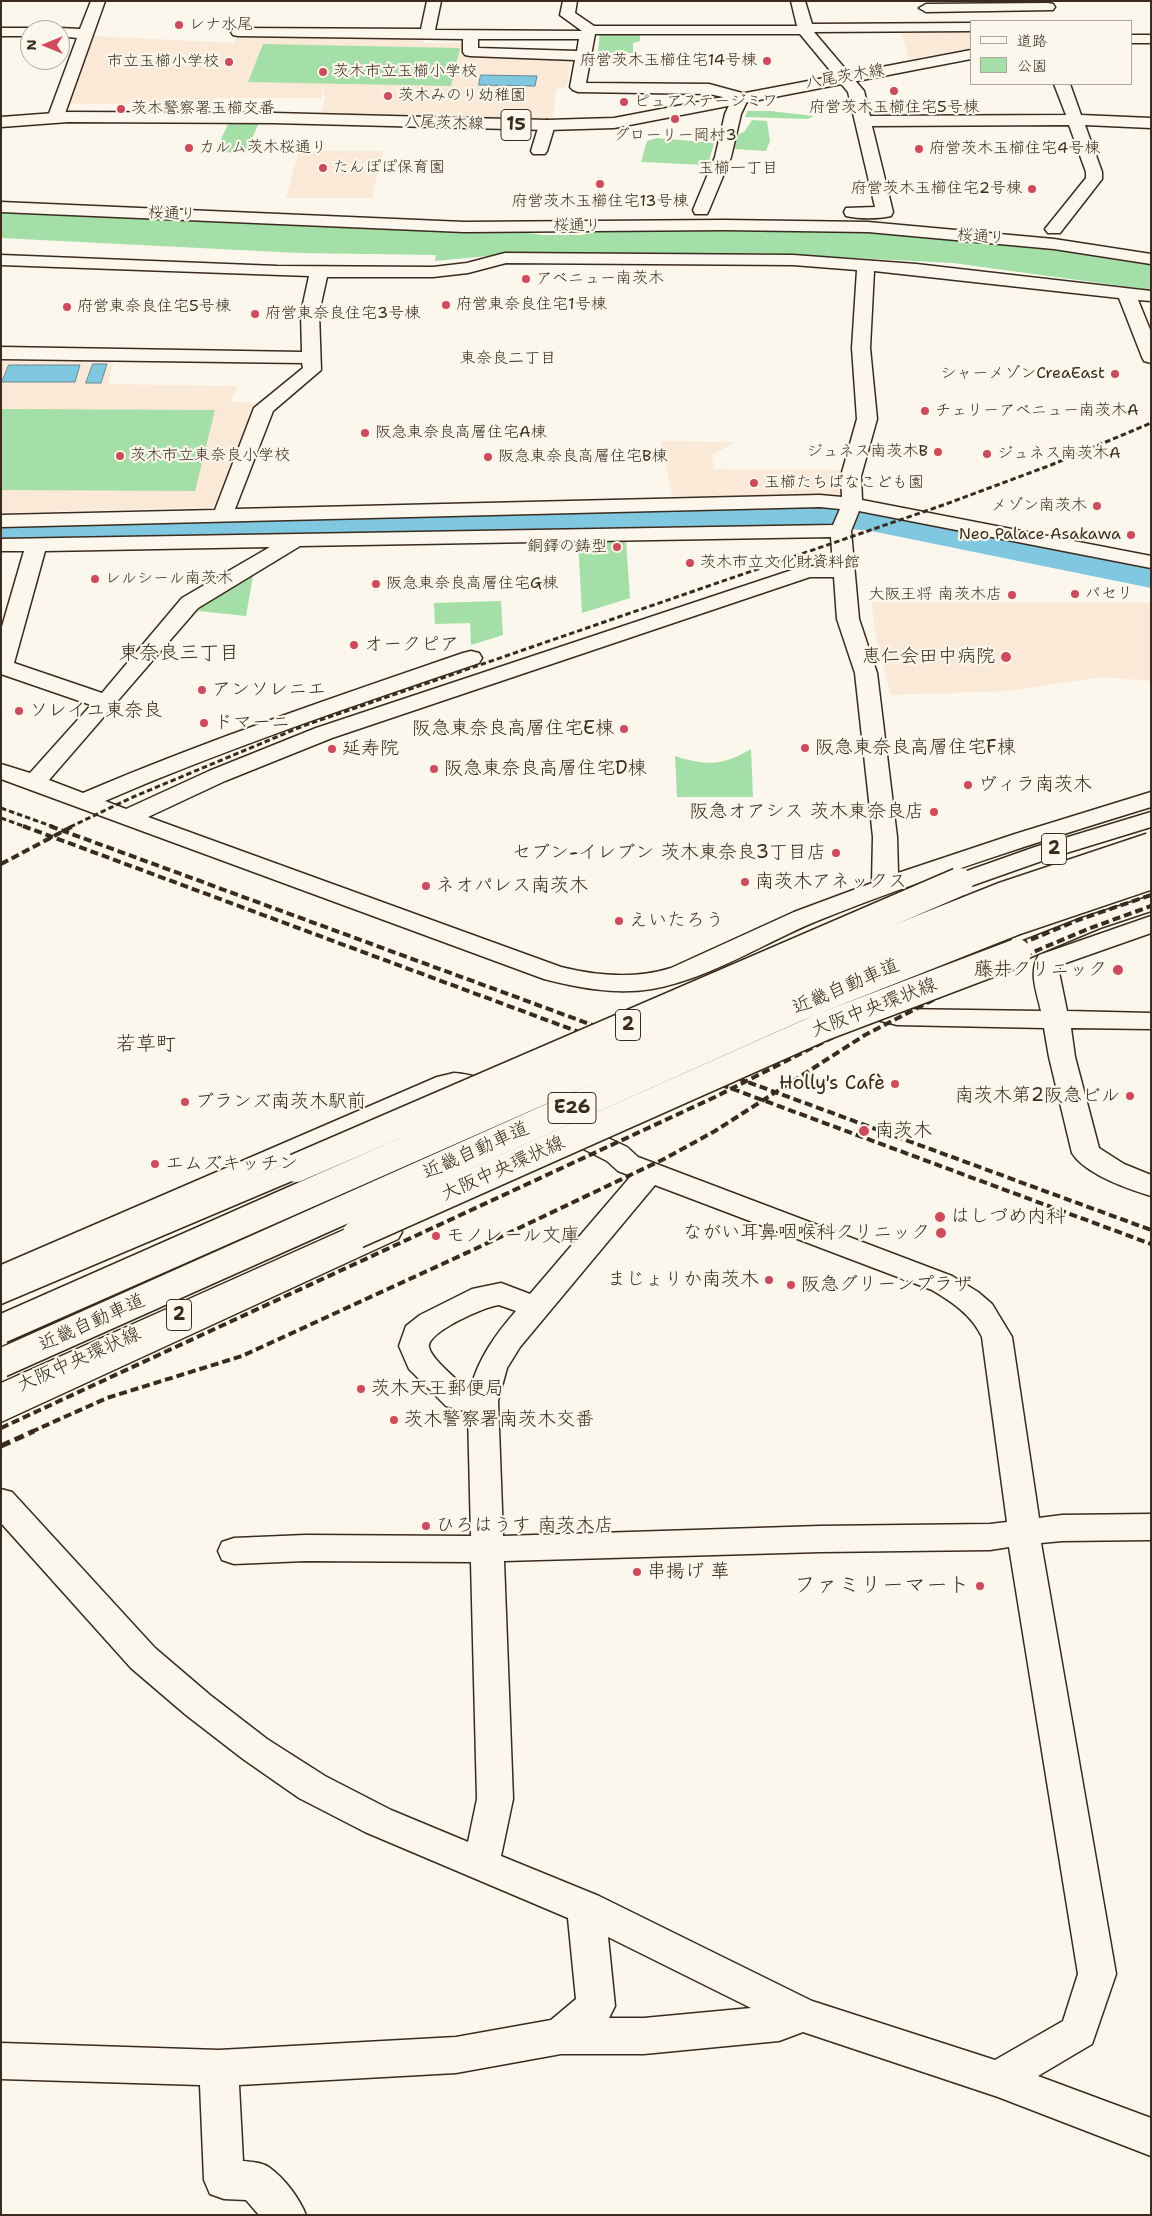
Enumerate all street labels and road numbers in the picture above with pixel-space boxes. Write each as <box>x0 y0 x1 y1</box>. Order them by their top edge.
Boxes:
street label: 八尾茨木線 <box>804 61 886 93</box>
road number: 15 <box>501 110 531 140</box>
street label: 八尾茨木線 <box>404 112 484 134</box>
street label: 桜通り <box>148 203 196 225</box>
street label: 桜通り <box>553 216 601 236</box>
street label: 桜通り <box>956 225 1006 249</box>
road number: 2 <box>1042 834 1066 864</box>
street label: 近畿自動車道 <box>789 954 903 1020</box>
street label: 大阪中央環状線 <box>808 974 940 1042</box>
road number: 2 <box>616 1010 640 1040</box>
road number: E26 <box>548 1092 596 1124</box>
street label: 近畿自動車道 <box>419 1117 533 1185</box>
street label: 大阪中央環状線 <box>438 1132 568 1206</box>
street label: 近畿自動車道 <box>35 1289 149 1357</box>
road number: 2 <box>166 1300 192 1330</box>
street label: 大阪中央環状線 <box>14 1323 144 1397</box>

